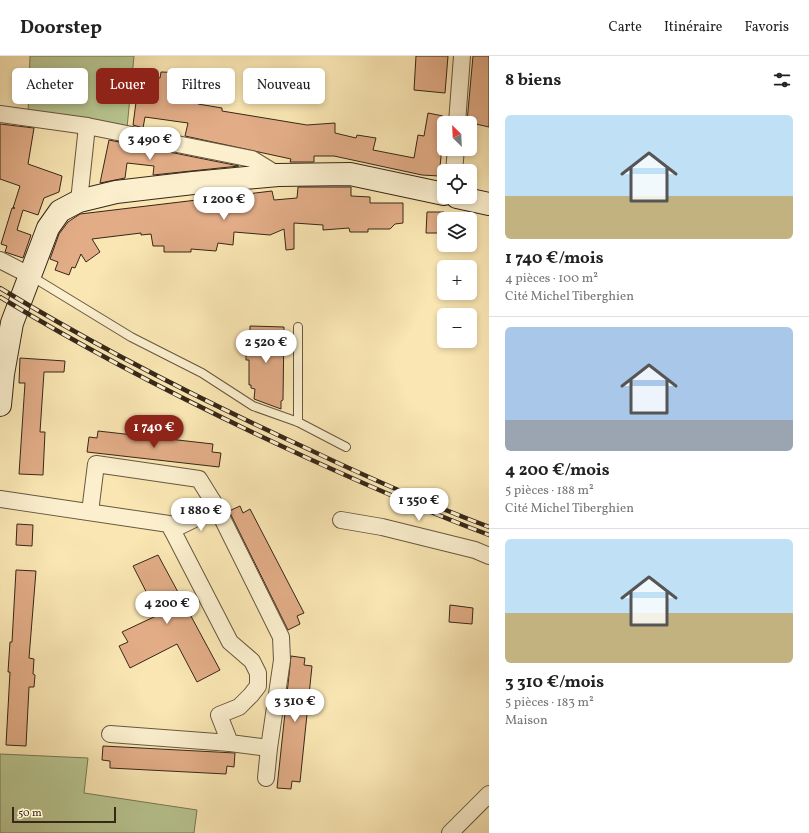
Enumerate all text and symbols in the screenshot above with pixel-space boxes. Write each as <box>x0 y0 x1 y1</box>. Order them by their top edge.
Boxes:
text: Doorstep <box>20 15 102 41</box>
text: Carte <box>608 18 642 37</box>
text: Itinéraire <box>664 18 723 37</box>
text: Favoris <box>745 18 789 37</box>
chip: Acheter <box>12 68 88 104</box>
chip: Louer <box>96 68 159 104</box>
chip: Filtres <box>167 68 235 104</box>
chip: Nouveau <box>243 68 325 104</box>
text: 8 biens <box>505 69 561 92</box>
icon: filters <box>771 69 793 91</box>
north arrow <box>437 116 477 156</box>
map controls <box>437 116 477 348</box>
pin: 3 490 € <box>113 127 187 161</box>
text: 3 490 € <box>128 131 172 149</box>
icon: home <box>613 141 685 213</box>
button: locate <box>437 164 477 204</box>
pin: 1 200 € <box>187 187 261 221</box>
text: 1 200 € <box>203 191 245 209</box>
button: layers <box>437 212 477 252</box>
text: 1 740 €/mois <box>505 247 604 270</box>
button: + <box>437 260 477 300</box>
text: 4 pièces · 100 m² <box>505 270 598 288</box>
text: Cité Michel Tiberghien <box>505 288 634 306</box>
button: − <box>437 308 477 348</box>
pin: 2 520 € <box>229 330 303 364</box>
text: 2 520 € <box>245 334 287 352</box>
icon: home <box>613 353 685 425</box>
pin: 1 740 € <box>117 415 191 449</box>
text: 1 740 € <box>134 419 174 437</box>
text: 4 200 €/mois <box>505 459 610 482</box>
text: 5 pièces · 188 m² <box>505 482 594 500</box>
pin: 1 350 € <box>382 488 456 522</box>
text: 1 350 € <box>399 492 439 510</box>
pin: 1 880 € <box>164 498 238 532</box>
text: Cité Michel Tiberghien <box>505 500 634 518</box>
text: 1 880 € <box>180 502 222 520</box>
icon: home <box>613 565 685 637</box>
pin: 4 200 € <box>130 591 204 625</box>
text: 4 200 € <box>144 595 190 613</box>
text: 3 310 €/mois <box>505 671 604 694</box>
pin: 3 310 € <box>258 689 332 723</box>
text: 3 310 € <box>274 693 316 711</box>
text: 5 pièces · 183 m² <box>505 694 594 712</box>
text: Maison <box>505 712 548 730</box>
scale bar <box>12 805 116 824</box>
text: 50 m <box>18 806 42 821</box>

